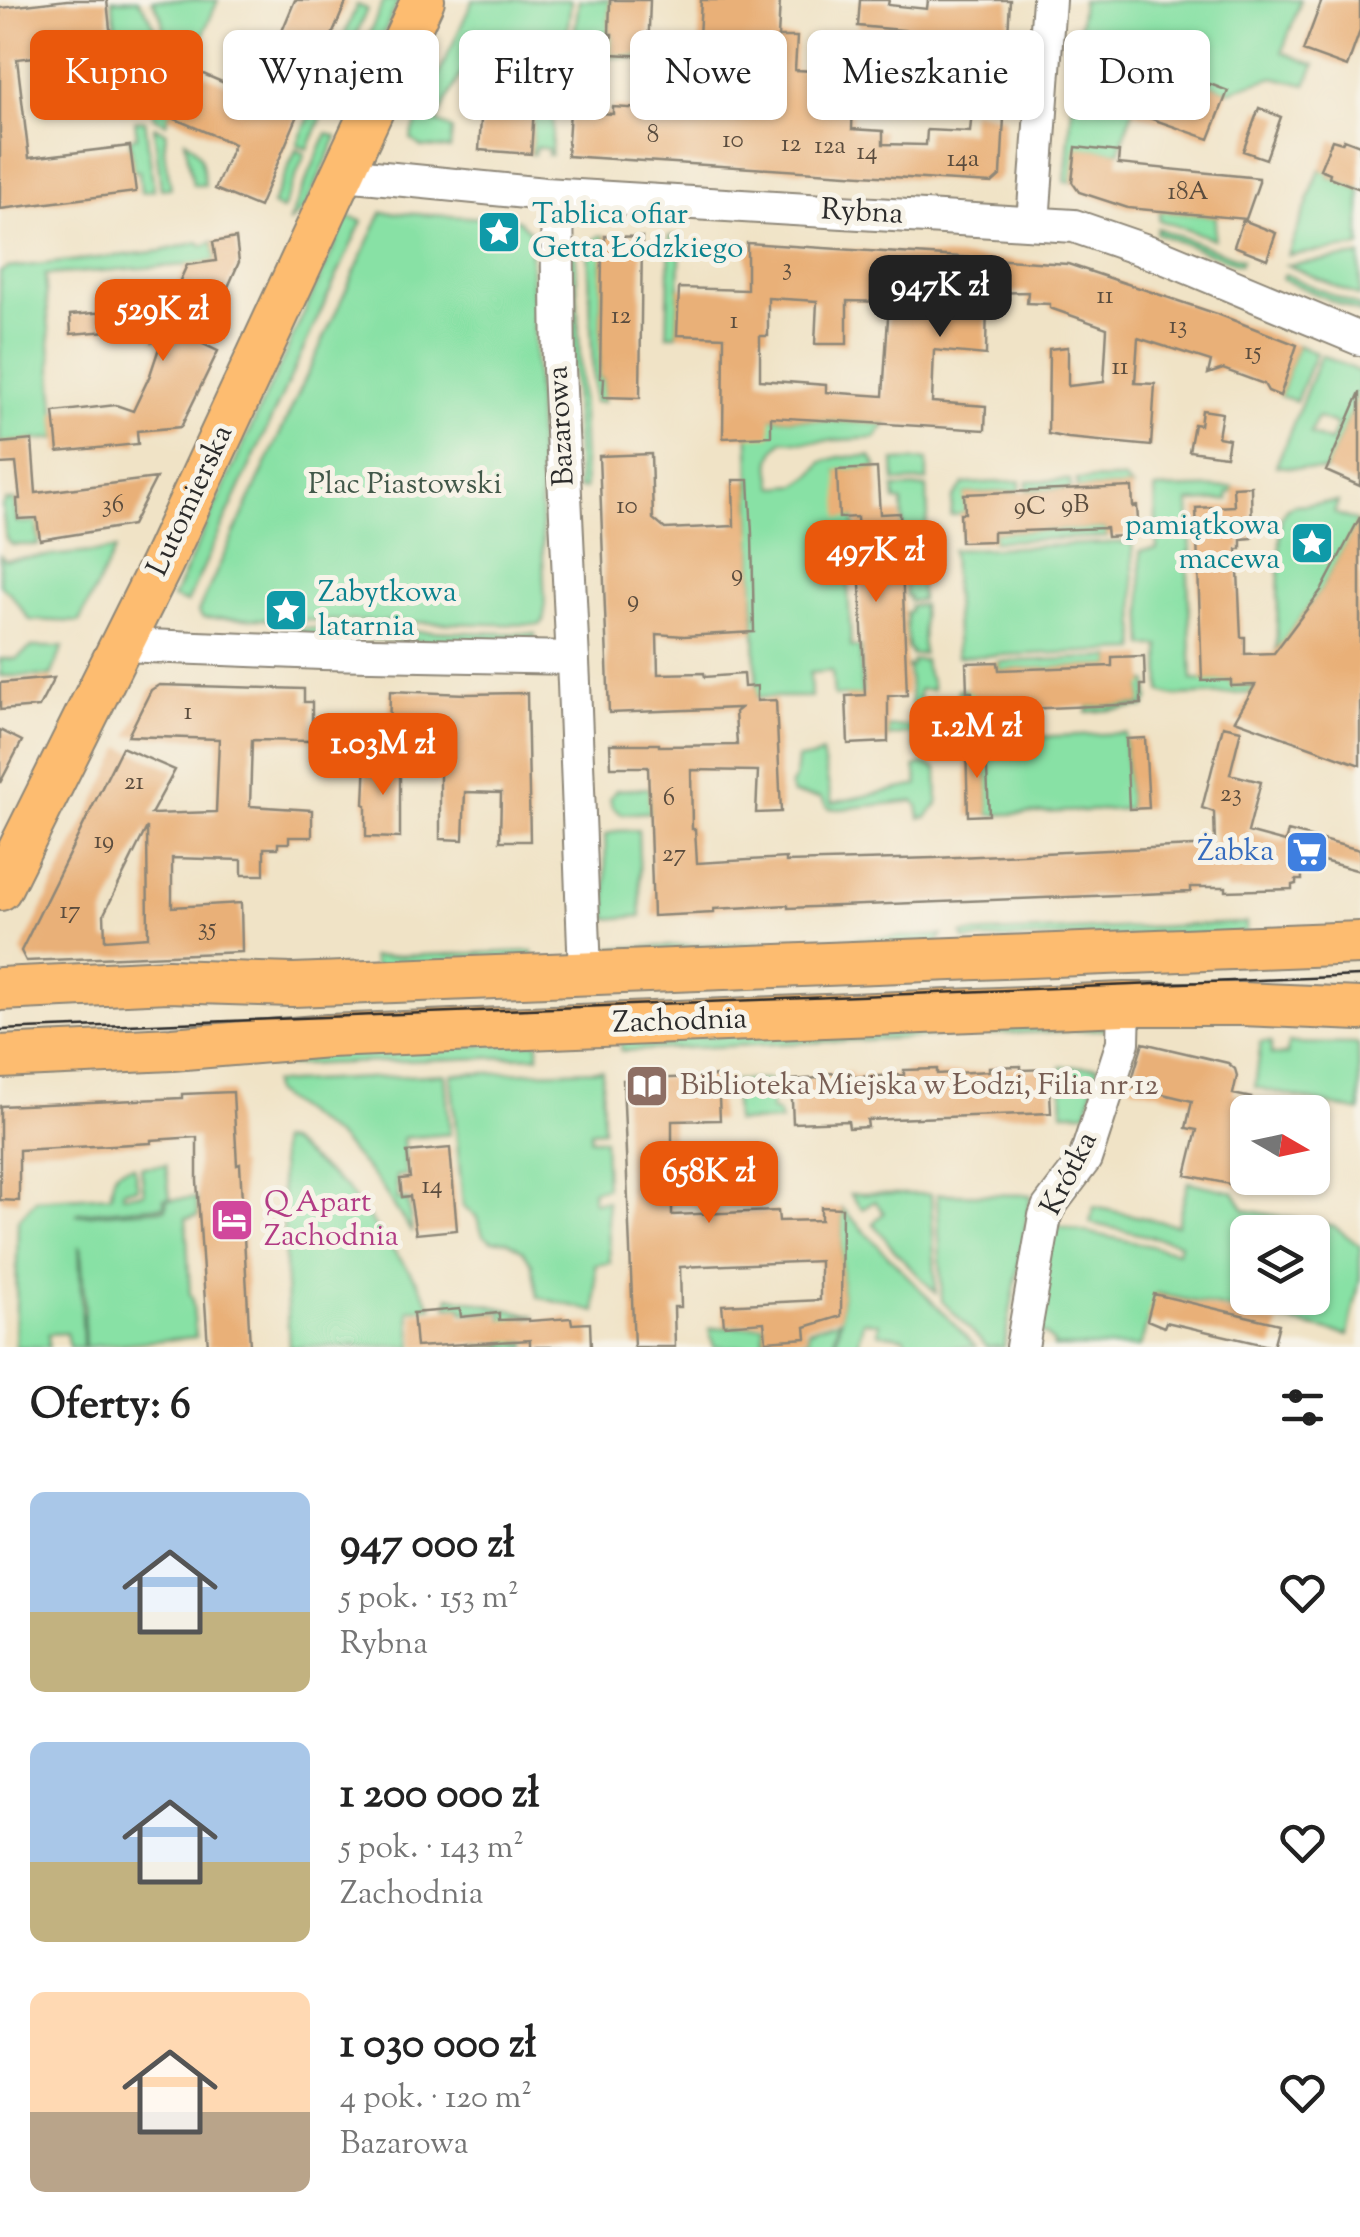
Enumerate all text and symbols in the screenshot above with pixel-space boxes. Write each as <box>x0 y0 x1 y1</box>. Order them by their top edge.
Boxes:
chip: Kupno <box>30 30 203 120</box>
chip: Wynajem <box>223 30 439 120</box>
chip: Filtry <box>459 30 610 120</box>
chip: Nowe <box>630 30 787 120</box>
chip: Mieszkanie <box>807 30 1044 120</box>
chip: Dom <box>1064 30 1210 120</box>
house number: 8 <box>647 118 659 154</box>
house number: 10 <box>722 123 744 159</box>
house number: 12 <box>781 127 801 163</box>
house number: 12a <box>814 129 846 165</box>
house number: 14 <box>856 135 878 171</box>
house number: 14a <box>947 142 980 178</box>
house number: 18A <box>1167 175 1209 211</box>
street label: Rybna <box>820 189 905 237</box>
place label: Tablica ofiar Getta Łódzkiego <box>532 194 744 271</box>
place icon: Tablica ofiar Getta Łódzkiego <box>476 209 522 255</box>
house number: 3 <box>782 251 792 287</box>
pin: 947K zł <box>848 255 1032 340</box>
text: 947K zł <box>891 264 989 310</box>
pin: 529K zł <box>71 279 255 364</box>
house number: 11 <box>1096 279 1114 315</box>
text: 529K zł <box>117 288 209 334</box>
house number: 12 <box>611 299 631 335</box>
house number: 1 <box>730 304 738 340</box>
house number: 13 <box>1169 309 1187 345</box>
house number: 15 <box>1244 335 1262 371</box>
house number: 11 <box>1111 350 1129 386</box>
street label: Bazarowa <box>537 365 587 487</box>
street label: Lutomierska <box>137 418 245 584</box>
park label: Plac Piastowski <box>308 464 502 507</box>
house number: 36 <box>102 488 124 524</box>
house number: 9B <box>1061 488 1089 524</box>
house number: 10 <box>616 489 638 525</box>
house number: 9C <box>1014 490 1046 526</box>
place label: pamiątkowa macewa <box>1125 505 1280 582</box>
pin: 497K zł <box>784 520 968 605</box>
place icon: pamiątkowa macewa <box>1289 520 1335 566</box>
text: 497K zł <box>827 529 925 575</box>
house number: 9 <box>731 557 743 593</box>
place label: Zabytkowa latarnia <box>318 572 457 649</box>
house number: 9 <box>627 583 639 619</box>
place icon: Zabytkowa latarnia <box>263 587 309 633</box>
house number: 1 <box>184 695 192 731</box>
pin: 1.2M zł <box>885 696 1069 781</box>
text: 1.2M zł <box>931 705 1023 751</box>
pin: 1.03M zł <box>280 713 486 798</box>
text: 1.03M zł <box>330 722 436 768</box>
house number: 21 <box>124 765 144 801</box>
house number: 23 <box>1220 777 1242 813</box>
house number: 6 <box>663 781 675 817</box>
house number: 19 <box>94 824 114 860</box>
supermarket icon: Żabka <box>1284 829 1330 875</box>
place label: Żabka <box>1197 831 1274 874</box>
house number: 27 <box>662 837 687 873</box>
house number: 17 <box>59 894 81 930</box>
house number: 35 <box>198 911 217 947</box>
street label: Zachodnia <box>612 998 748 1046</box>
library icon: Biblioteka Miejska w Łodzi, Filia nr 12 <box>624 1063 670 1109</box>
place label: Biblioteka Miejska w Łodzi, Filia nr 12 <box>680 1065 1159 1108</box>
north arrow <box>1230 1095 1330 1195</box>
map controls <box>1230 1095 1330 1315</box>
street label: Krótka <box>1031 1124 1109 1223</box>
pin: 658K zł <box>617 1141 801 1226</box>
text: 658K zł <box>662 1150 756 1196</box>
house number: 14 <box>421 1169 443 1205</box>
place label: Q Apart Zachodnia <box>264 1182 399 1259</box>
hotel icon: Q Apart Zachodnia <box>209 1197 255 1243</box>
button: layers <box>1230 1215 1330 1315</box>
text: Oferty: 6 <box>30 1377 191 1437</box>
icon: filters <box>1275 1380 1330 1435</box>
text: 947 000 zł <box>340 1516 515 1576</box>
icon: home <box>110 1532 230 1652</box>
icon: heart <box>1275 1565 1330 1620</box>
text: 5 pok. · 153 m² <box>340 1576 519 1622</box>
text: Rybna <box>340 1622 428 1668</box>
text: 1 200 000 zł <box>340 1766 539 1826</box>
icon: home <box>110 1782 230 1902</box>
icon: heart <box>1275 1815 1330 1870</box>
text: 5 pok. · 143 m² <box>340 1826 524 1872</box>
text: Zachodnia <box>340 1872 483 1918</box>
text: 1 030 000 zł <box>340 2016 536 2076</box>
icon: home <box>110 2032 230 2152</box>
icon: heart <box>1275 2065 1330 2120</box>
text: 4 pok. · 120 m² <box>340 2076 532 2122</box>
text: Bazarowa <box>340 2122 469 2168</box>

